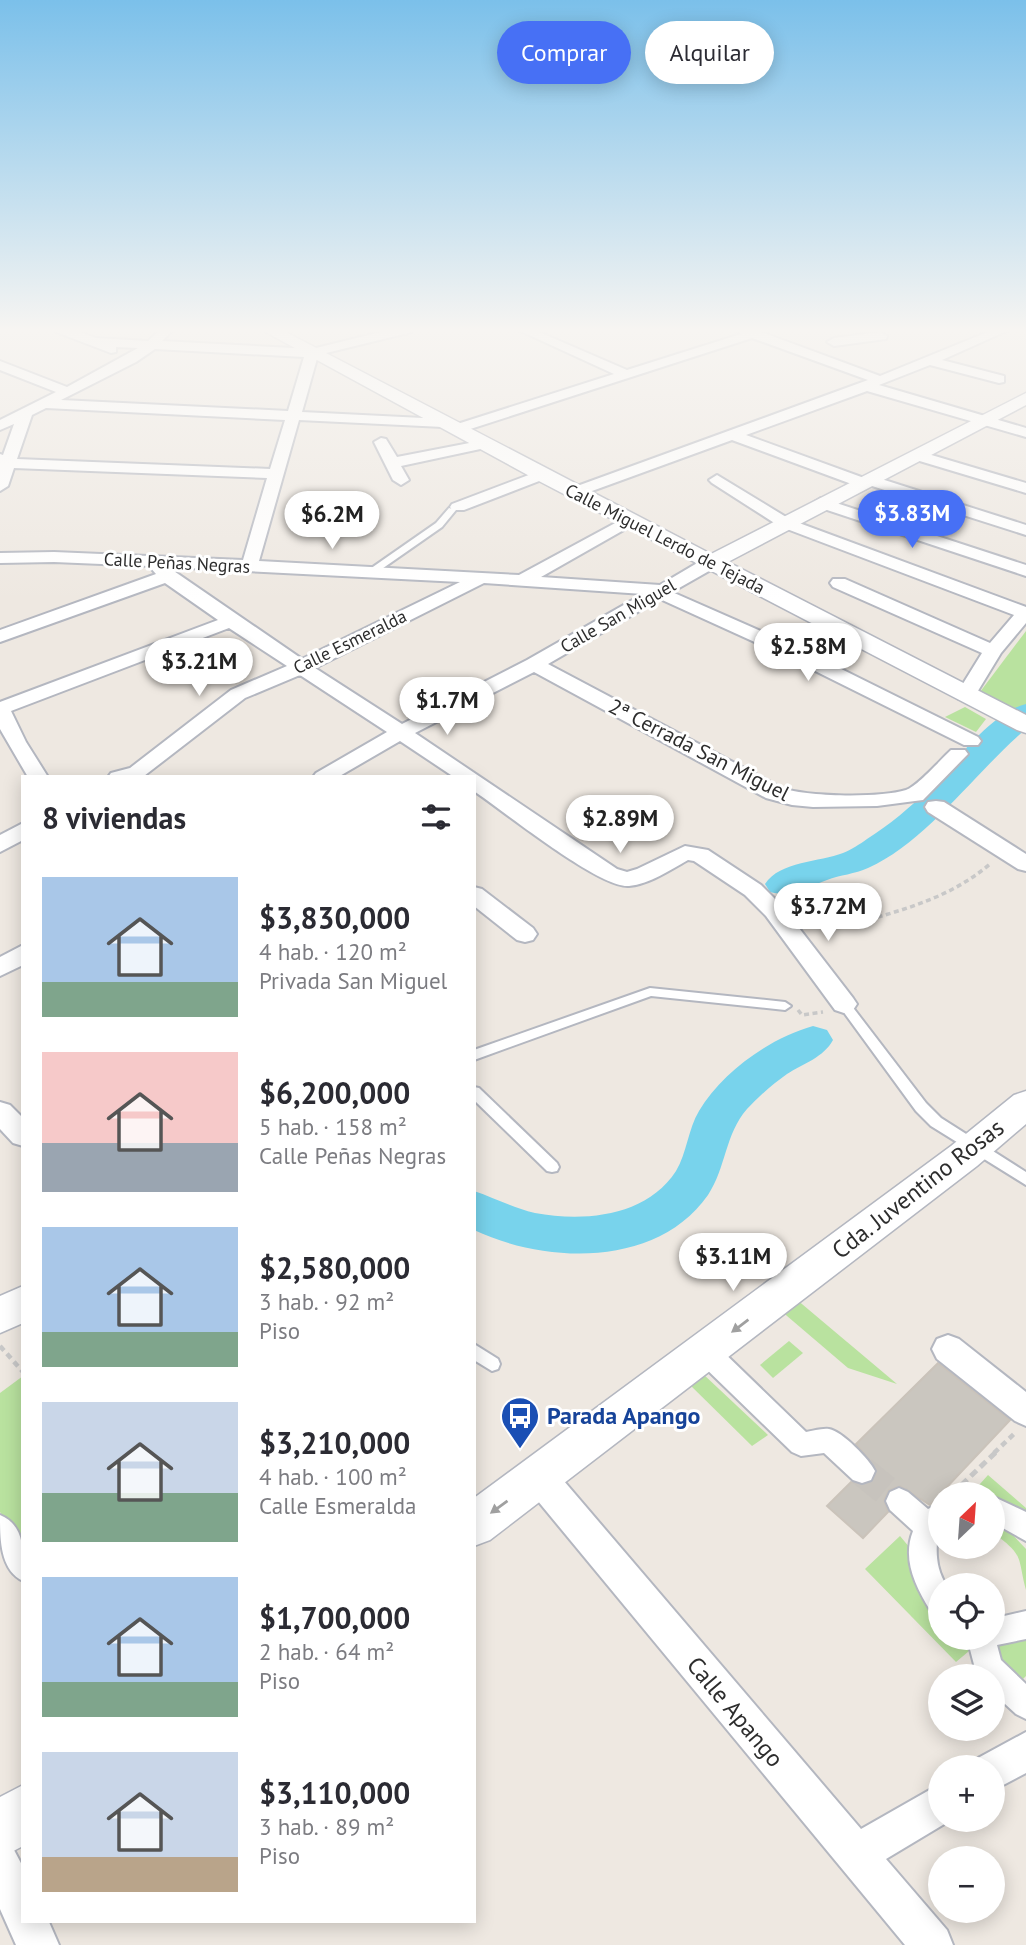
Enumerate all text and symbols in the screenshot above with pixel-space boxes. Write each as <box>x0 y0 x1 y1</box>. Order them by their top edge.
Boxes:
chip: Comprar <box>497 21 631 84</box>
chip: Alquilar <box>645 21 774 84</box>
street label: Calle Miguel Lerdo de Tejada <box>562 478 769 599</box>
pin: $3.83M <box>855 490 969 550</box>
pin: $6.2M <box>283 491 381 551</box>
text: $3.83M <box>874 498 950 527</box>
text: $6.2M <box>300 499 364 528</box>
street label: Calle Peñas Negras <box>103 547 251 578</box>
street label: Calle San Miguel <box>556 573 680 658</box>
street label: Calle Esmeralda <box>289 604 410 679</box>
pin: $2.58M <box>751 624 865 683</box>
text: $2.58M <box>770 631 846 660</box>
pin: $3.21M <box>142 638 256 698</box>
text: $3.21M <box>161 646 237 675</box>
pin: $1.7M <box>398 678 496 737</box>
text: $1.7M <box>415 685 479 714</box>
street label: 2ª Cerrada San Miguel <box>604 692 794 807</box>
pin: $2.89M <box>563 796 677 855</box>
text: 8 viviendas <box>42 798 186 837</box>
icon: filters <box>417 798 455 836</box>
text: $2.89M <box>582 803 658 832</box>
pin: $3.72M <box>771 884 885 943</box>
text: $3.72M <box>790 891 866 920</box>
text: $3,830,000 <box>259 898 410 937</box>
icon: home <box>98 905 182 989</box>
text: 4 hab. · 120 m² <box>259 937 407 966</box>
text: Privada San Miguel <box>259 966 447 995</box>
text: $6,200,000 <box>259 1073 410 1112</box>
icon: home <box>98 1080 182 1164</box>
text: 5 hab. · 158 m² <box>259 1112 407 1141</box>
street label: Cda. Juventino Rosas <box>825 1112 1010 1265</box>
text: Calle Peñas Negras <box>259 1141 446 1170</box>
pin: $3.11M <box>676 1234 790 1293</box>
text: $3.11M <box>695 1241 771 1270</box>
text: $2,580,000 <box>259 1248 410 1287</box>
icon: home <box>98 1255 182 1339</box>
text: 3 hab. · 92 m² <box>259 1287 394 1316</box>
text: Piso <box>259 1316 300 1345</box>
one-way arrow <box>731 1319 749 1333</box>
bus stop icon: Parada Apango <box>499 1395 541 1450</box>
place label: Parada Apango <box>547 1400 701 1431</box>
text: $3,210,000 <box>259 1423 410 1462</box>
icon: home <box>98 1430 182 1514</box>
text: 4 hab. · 100 m² <box>259 1462 407 1491</box>
north arrow <box>928 1482 1004 1559</box>
map controls <box>928 1482 1005 1923</box>
text: Calle Esmeralda <box>259 1491 417 1520</box>
one-way arrow <box>490 1500 508 1514</box>
button: locate <box>928 1573 1005 1650</box>
text: $1,700,000 <box>259 1598 410 1637</box>
icon: home <box>98 1605 182 1689</box>
text: 2 hab. · 64 m² <box>259 1637 394 1666</box>
street label: Calle Apango <box>680 1650 791 1773</box>
button: layers <box>928 1664 1005 1741</box>
text: Piso <box>259 1666 300 1695</box>
button: + <box>928 1755 1005 1832</box>
text: $3,110,000 <box>259 1773 410 1812</box>
icon: home <box>98 1780 182 1864</box>
text: 3 hab. · 89 m² <box>259 1812 394 1841</box>
text: Piso <box>259 1841 300 1870</box>
button: − <box>928 1846 1005 1923</box>

